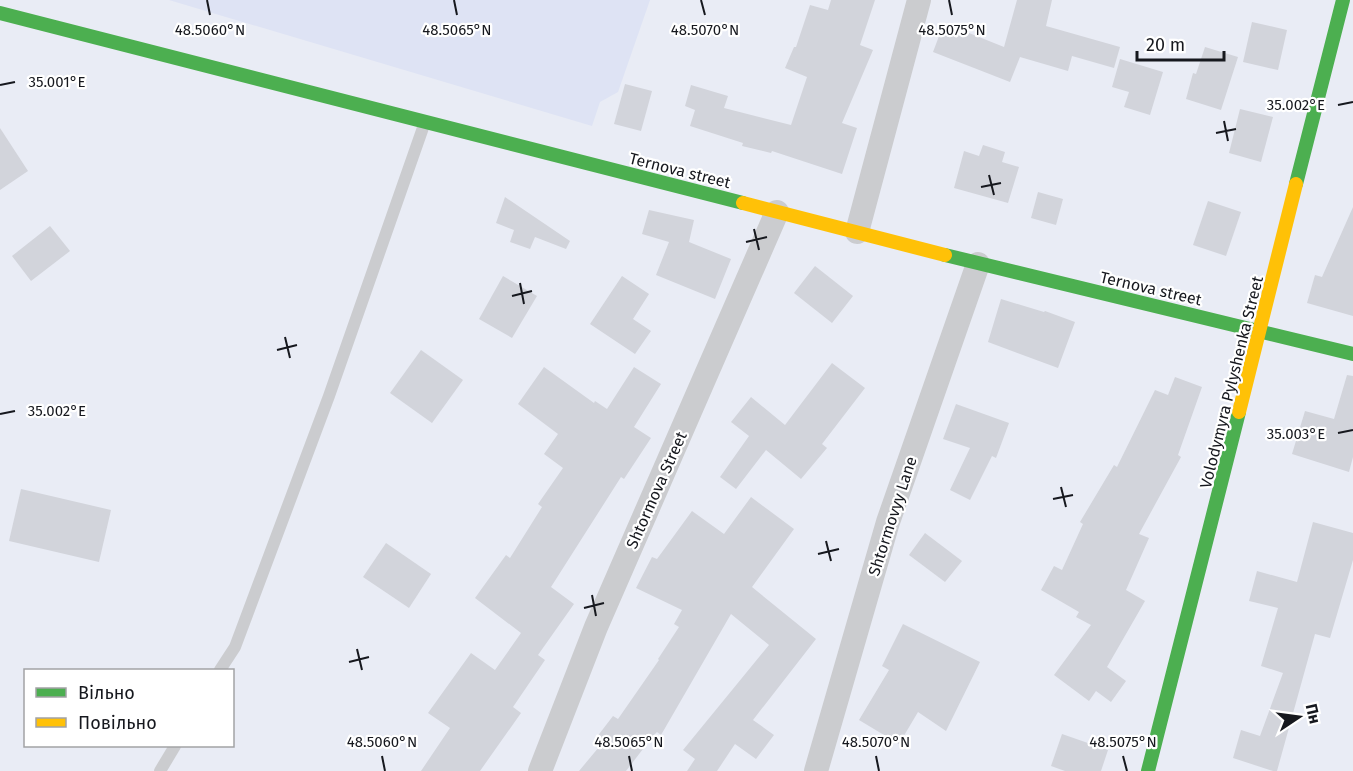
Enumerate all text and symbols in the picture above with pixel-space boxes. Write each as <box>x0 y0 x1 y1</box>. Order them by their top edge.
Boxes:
text: 48.5060°N <box>175 21 245 39</box>
text: 48.5065°N <box>422 21 492 39</box>
text: 48.5070°N <box>671 21 739 39</box>
text: 48.5075°N <box>918 21 986 39</box>
scale bar <box>1137 24 1224 62</box>
text: 20 m <box>1146 34 1185 56</box>
text: 35.001°E <box>28 73 86 91</box>
text: 35.002°E <box>1267 96 1325 114</box>
street label: Ternova street <box>627 149 733 192</box>
street label: Ternova street <box>1098 268 1204 309</box>
street label: Volodymyra Pylyshenka Street <box>1196 274 1267 490</box>
text: 35.002°E <box>28 402 86 420</box>
text: 35.003°E <box>1267 425 1325 443</box>
street label: Shtormova Street <box>622 429 691 552</box>
street label: Shtormovyy Lane <box>864 454 921 578</box>
legend <box>24 669 234 747</box>
text: Вільно <box>78 682 135 704</box>
north arrow <box>1269 687 1329 747</box>
text: Пн <box>1302 702 1325 726</box>
text: Повільно <box>78 712 157 734</box>
text: 48.5060°N <box>347 733 417 751</box>
text: 48.5065°N <box>594 733 664 751</box>
text: 48.5070°N <box>842 733 910 751</box>
text: 48.5075°N <box>1089 733 1157 751</box>

